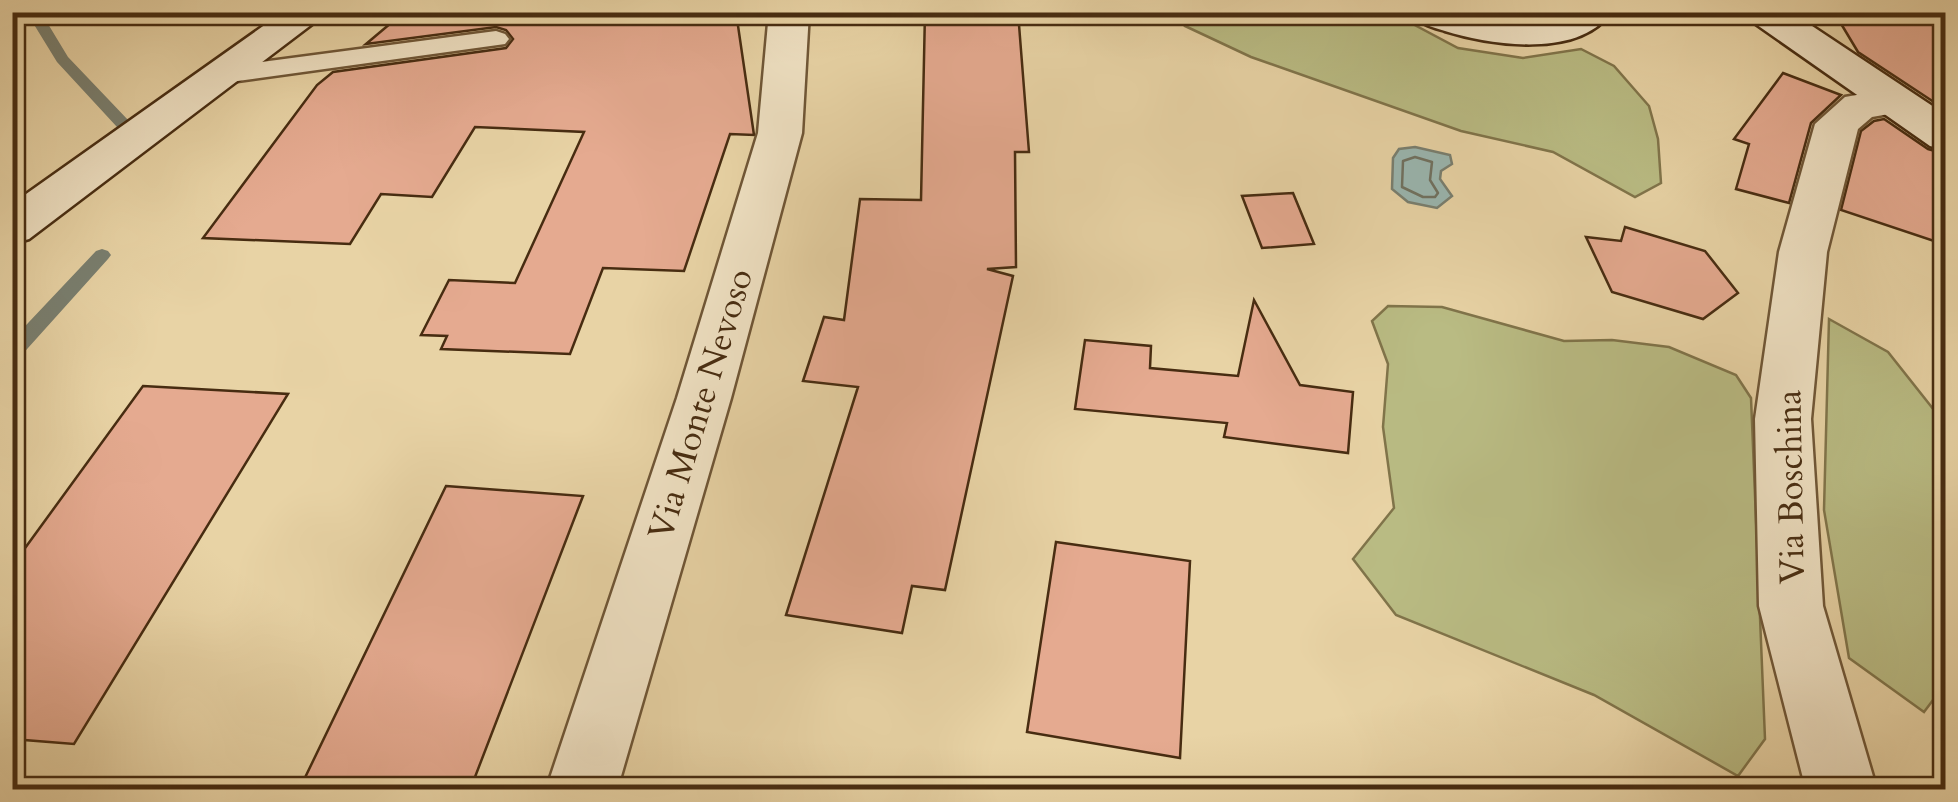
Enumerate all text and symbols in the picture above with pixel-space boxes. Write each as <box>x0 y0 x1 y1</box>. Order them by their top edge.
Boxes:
street label: Via Monte Nevoso <box>637 263 765 546</box>
street label: Via Boschina <box>1765 389 1817 585</box>

